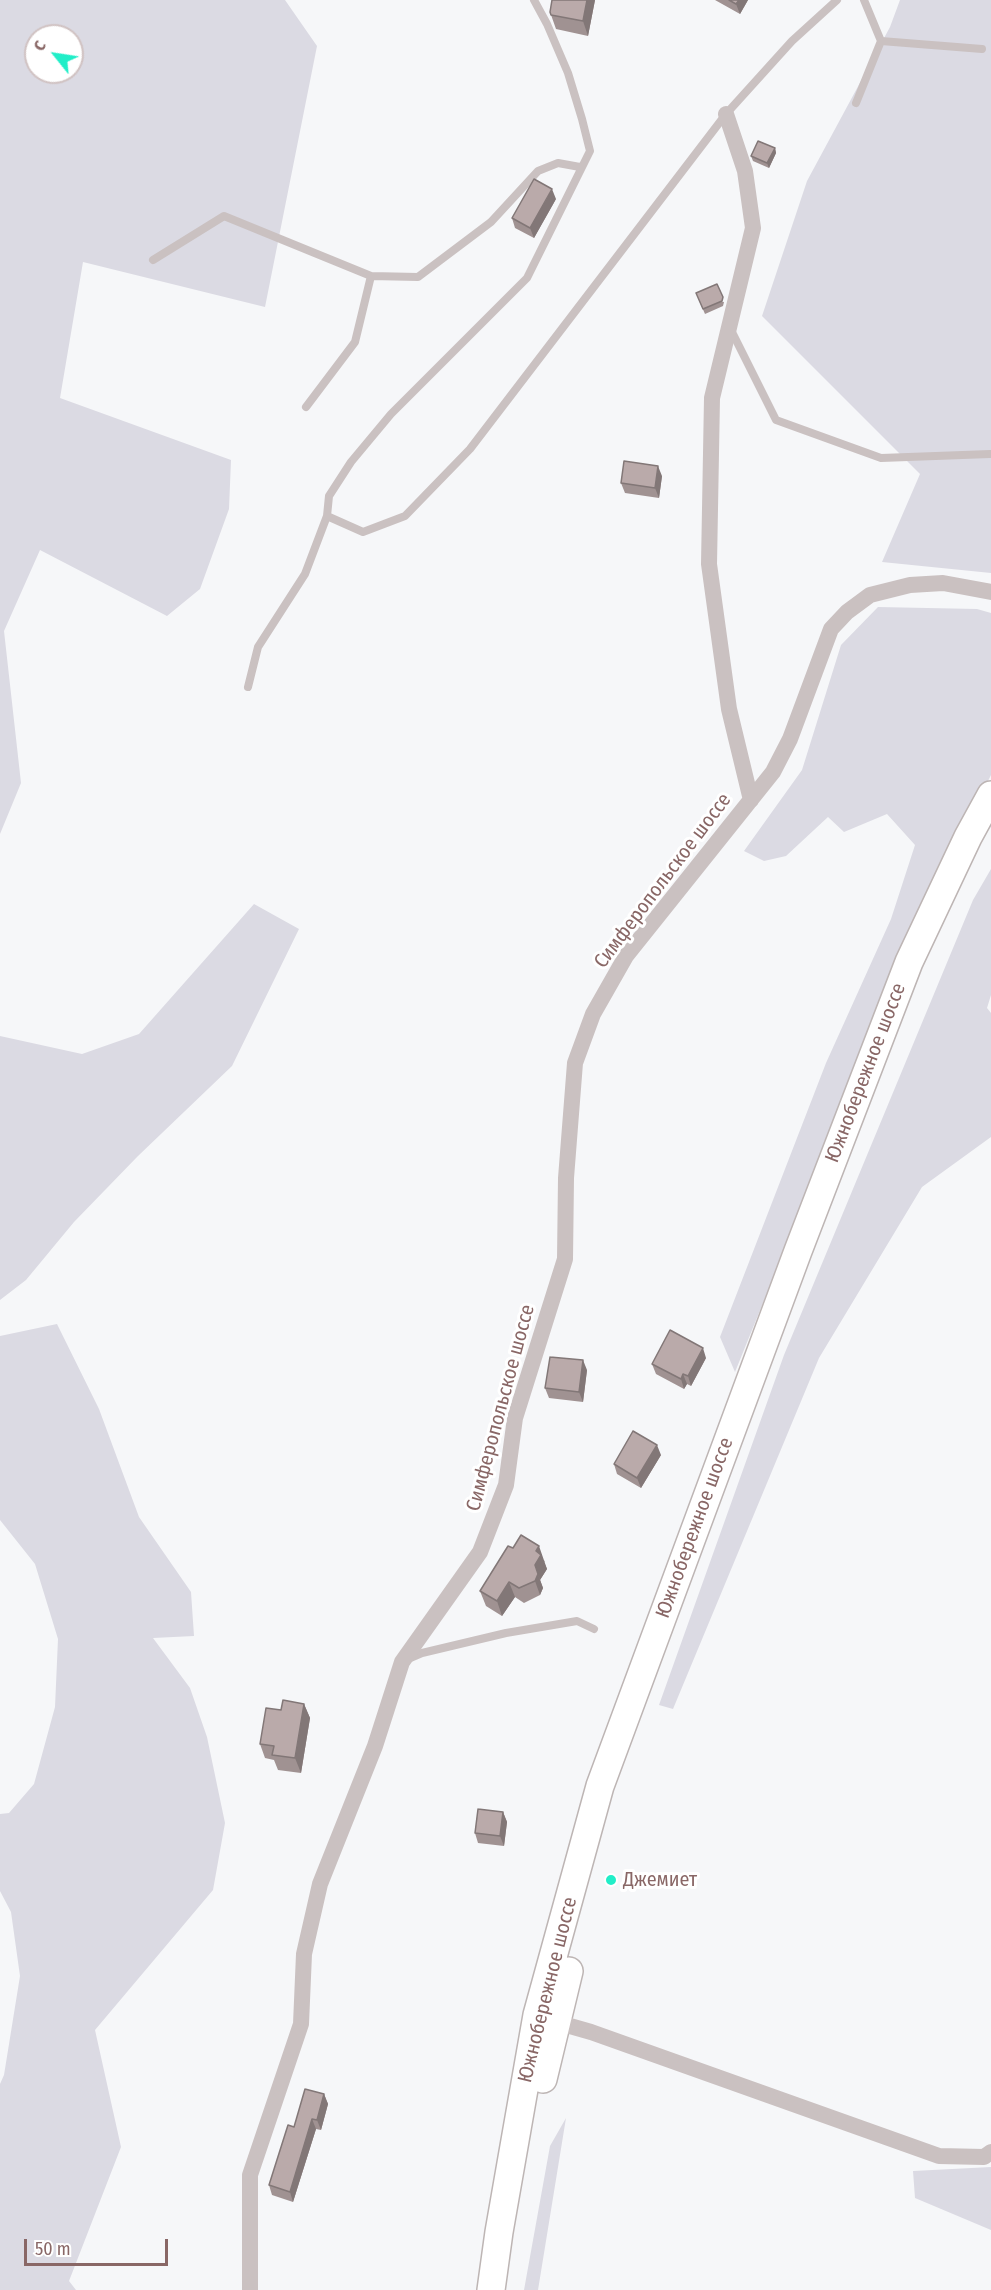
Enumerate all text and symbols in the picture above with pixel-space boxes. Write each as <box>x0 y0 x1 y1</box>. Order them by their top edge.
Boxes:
north arrow <box>24 24 84 84</box>
text: С <box>29 37 50 54</box>
street label: Симферопольское шоссе <box>589 789 737 973</box>
street label: Южнобережное шоссе <box>821 980 911 1166</box>
street label: Симферопольское шоссе <box>462 1302 540 1514</box>
street label: Южнобережное шоссе <box>651 1434 739 1622</box>
place label: Джемиет <box>623 1868 697 1892</box>
marker: Джемиет <box>604 1873 618 1887</box>
street label: Южнобережное шоссе <box>513 1895 583 2085</box>
scale bar <box>27 2227 171 2265</box>
text: 50 m <box>35 2238 71 2260</box>

